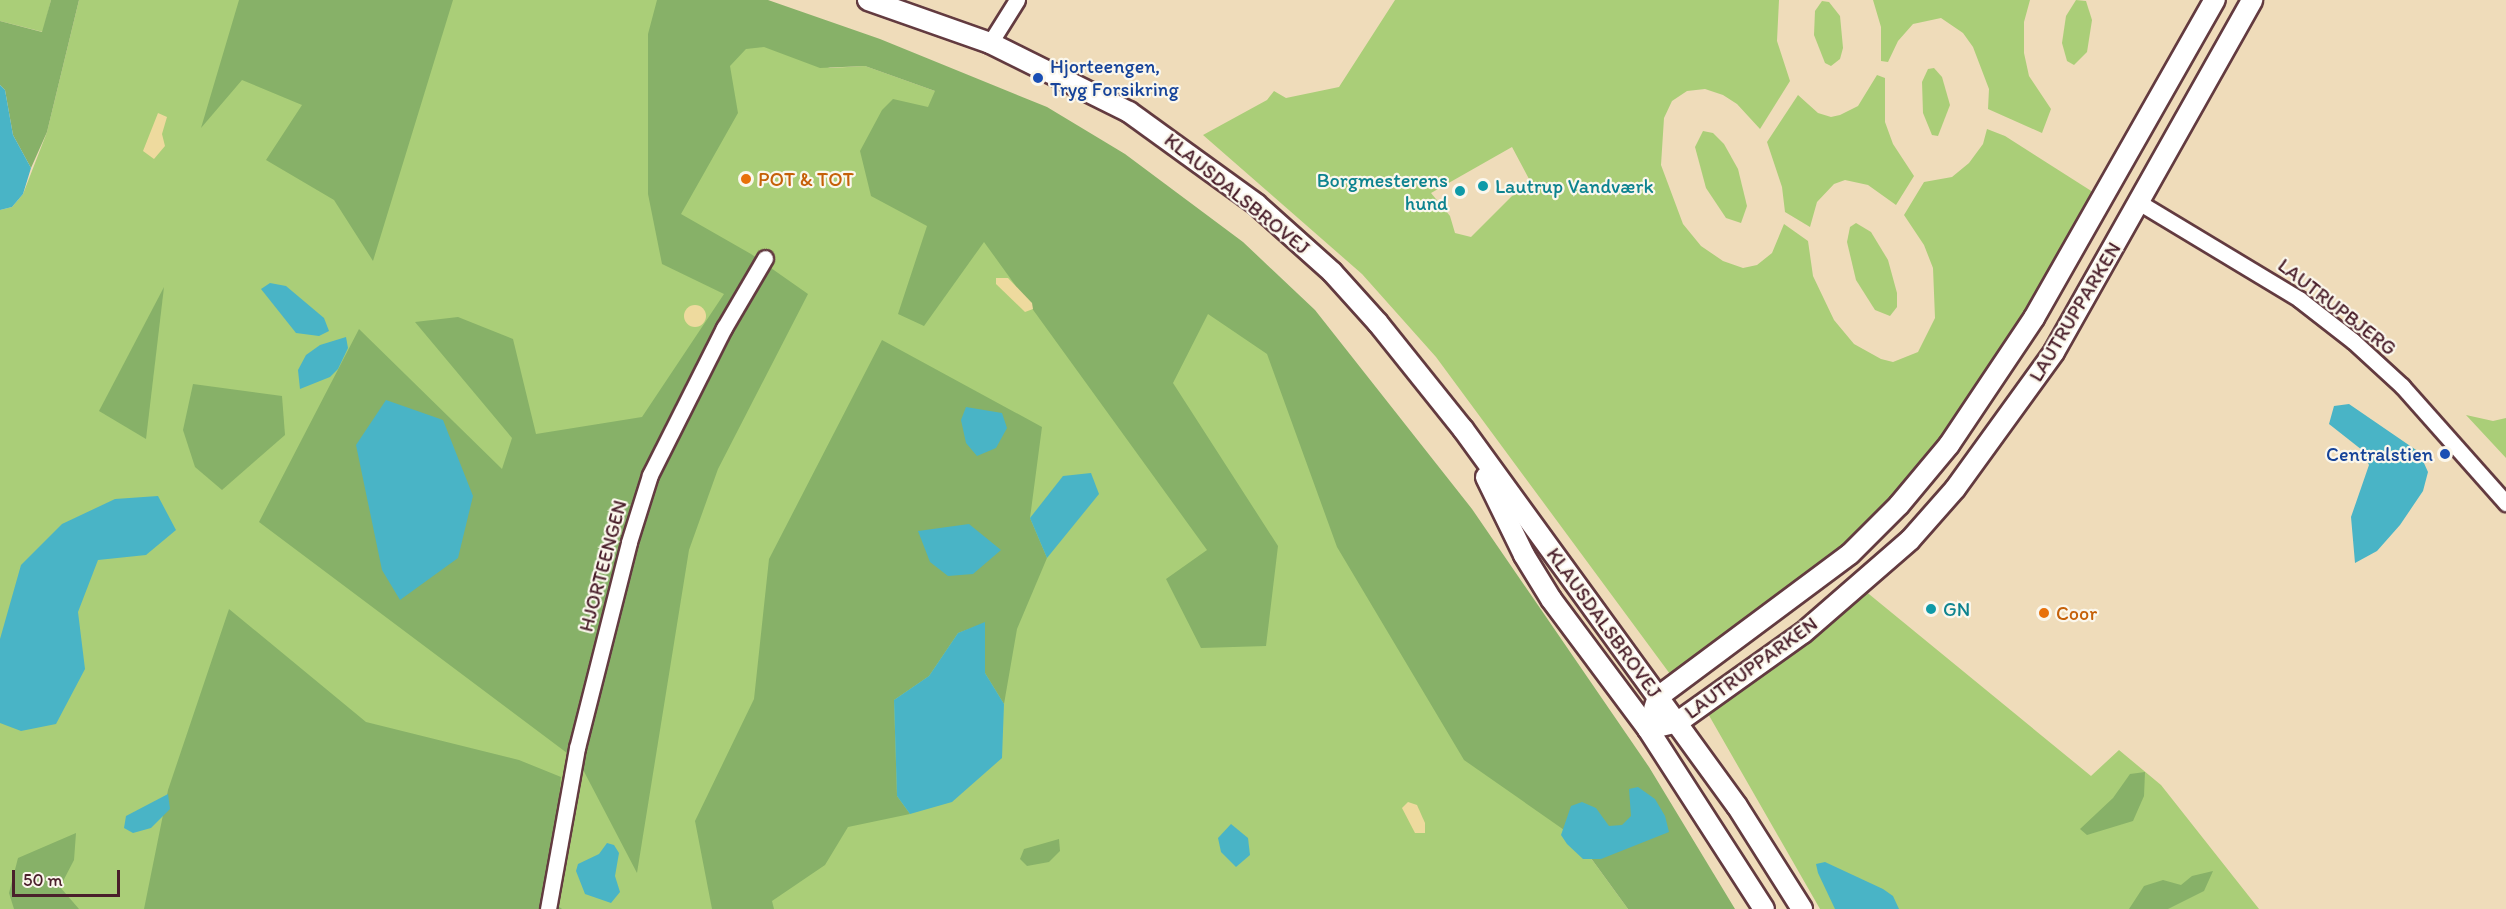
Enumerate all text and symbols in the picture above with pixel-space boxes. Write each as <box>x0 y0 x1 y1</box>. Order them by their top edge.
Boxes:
place label: Hjorteengen, Tryg Forsikring <box>1050 54 1178 101</box>
marker: Hjorteengen, Tryg Forsikring <box>1031 71 1045 85</box>
street label: KLAUSDALSBROVEJ <box>1159 128 1315 260</box>
place label: POT & TOT <box>758 167 854 191</box>
place label: Borgmesterens hund <box>1317 168 1448 215</box>
marker: POT & TOT <box>739 172 753 186</box>
place label: Lautrup Vandværk <box>1495 174 1654 198</box>
marker: Lautrup Vandværk <box>1476 179 1490 193</box>
marker: Borgmesterens hund <box>1453 184 1467 198</box>
street label: LAUTRUPPARKEN <box>2024 238 2126 386</box>
street label: LAUTRUPBJERG <box>2273 253 2401 361</box>
place label: Centralstien <box>2326 442 2433 466</box>
marker: Centralstien <box>2438 447 2452 461</box>
street label: HJORTEENGEN <box>574 498 632 634</box>
street label: KLAUSDALSBROVEJ <box>1541 543 1667 703</box>
place label: GN <box>1943 597 1970 621</box>
place label: Coor <box>2056 601 2097 625</box>
marker: GN <box>1924 602 1938 616</box>
marker: Coor <box>2037 606 2051 620</box>
street label: LAUTRUPPARKEN <box>1680 612 1822 724</box>
scale bar <box>15 858 123 896</box>
text: 50 m <box>23 869 63 891</box>

